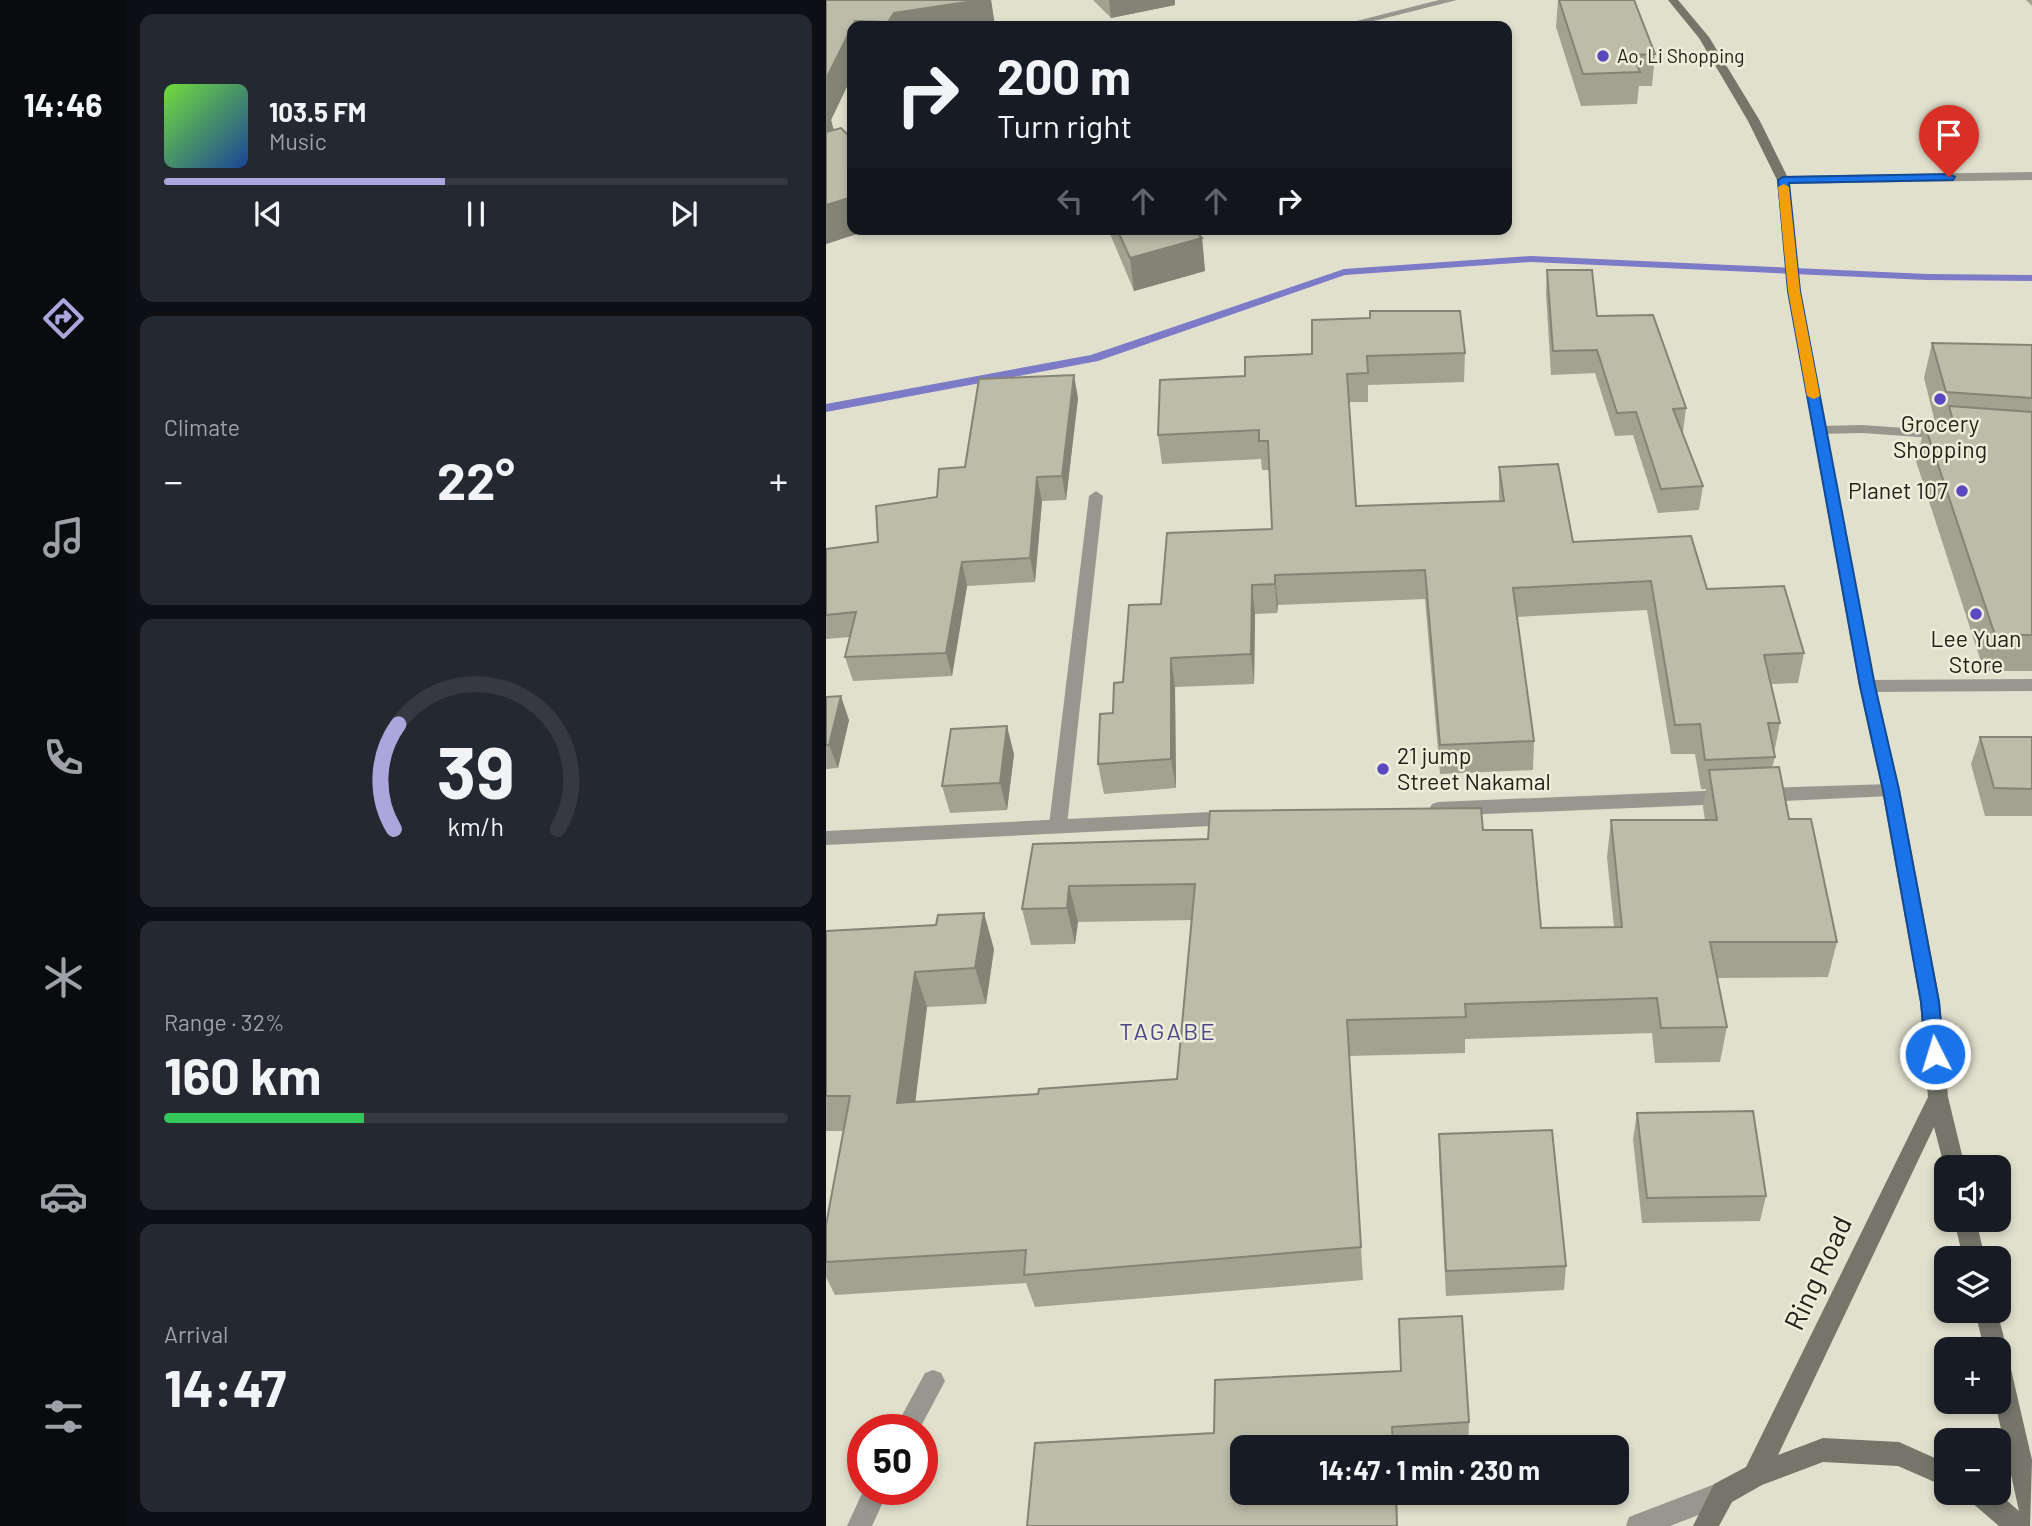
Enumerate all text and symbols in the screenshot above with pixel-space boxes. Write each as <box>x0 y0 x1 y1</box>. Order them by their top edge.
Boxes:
place label: Ao, Li Shopping <box>1617 44 1745 67</box>
text: 200 m <box>997 46 1131 105</box>
marker: Ao, Li Shopping <box>1595 48 1611 64</box>
icon: right <box>882 49 973 140</box>
text: 14:46 <box>24 85 102 123</box>
text: 103.5 FM <box>269 96 366 127</box>
pin <box>1919 105 1979 177</box>
text: Turn right <box>997 106 1132 144</box>
icon: arrive <box>1930 116 1968 154</box>
text: Music <box>269 127 327 155</box>
icon: left <box>1051 182 1089 220</box>
icon: ahead <box>1124 182 1162 220</box>
icon: ahead <box>1197 182 1235 220</box>
icon: right <box>1270 182 1308 220</box>
icon: previous <box>249 195 287 233</box>
icon: pause <box>457 195 495 233</box>
icon: next <box>665 195 703 233</box>
icon: directions <box>39 294 88 343</box>
marker: Grocery Shopping <box>1932 391 1948 407</box>
place label: Grocery Shopping <box>1893 409 1987 463</box>
text: Climate <box>164 413 240 441</box>
text: 22° <box>437 448 515 510</box>
text: − <box>164 457 183 503</box>
text: + <box>769 457 788 503</box>
place label: Planet 107 <box>1848 476 1948 504</box>
marker: Planet 107 <box>1954 483 1970 499</box>
icon: music <box>39 513 88 562</box>
marker: Lee Yuan Store <box>1968 606 1984 622</box>
place label: Lee Yuan Store <box>1930 624 2022 678</box>
text: 39 <box>437 726 515 814</box>
icon: phone <box>39 733 88 782</box>
place label: 21 jump Street Nakamal <box>1397 741 1551 795</box>
marker: 21 jump Street Nakamal <box>1375 761 1391 777</box>
text: km/h <box>448 811 504 841</box>
icon: climate <box>39 953 88 1002</box>
text: Range · 32% <box>164 1008 285 1036</box>
district label: TAGABE <box>1119 1016 1217 1045</box>
position arrow <box>1898 1017 1972 1091</box>
text: 160 km <box>164 1043 322 1105</box>
map controls <box>1934 1155 2011 1505</box>
button: sound <box>1934 1155 2011 1232</box>
icon: car <box>39 1172 88 1221</box>
street label: Ring Road <box>1776 1210 1858 1335</box>
button: layers <box>1934 1246 2011 1323</box>
text: Arrival <box>164 1320 228 1348</box>
button: + <box>1934 1337 2011 1414</box>
text: 14:47 <box>164 1355 286 1417</box>
icon: filters <box>39 1392 88 1441</box>
speed limit sign: 50 <box>847 1414 938 1505</box>
button: − <box>1934 1428 2011 1505</box>
text: 14:47 · 1 min · 230 m <box>1319 1454 1540 1485</box>

